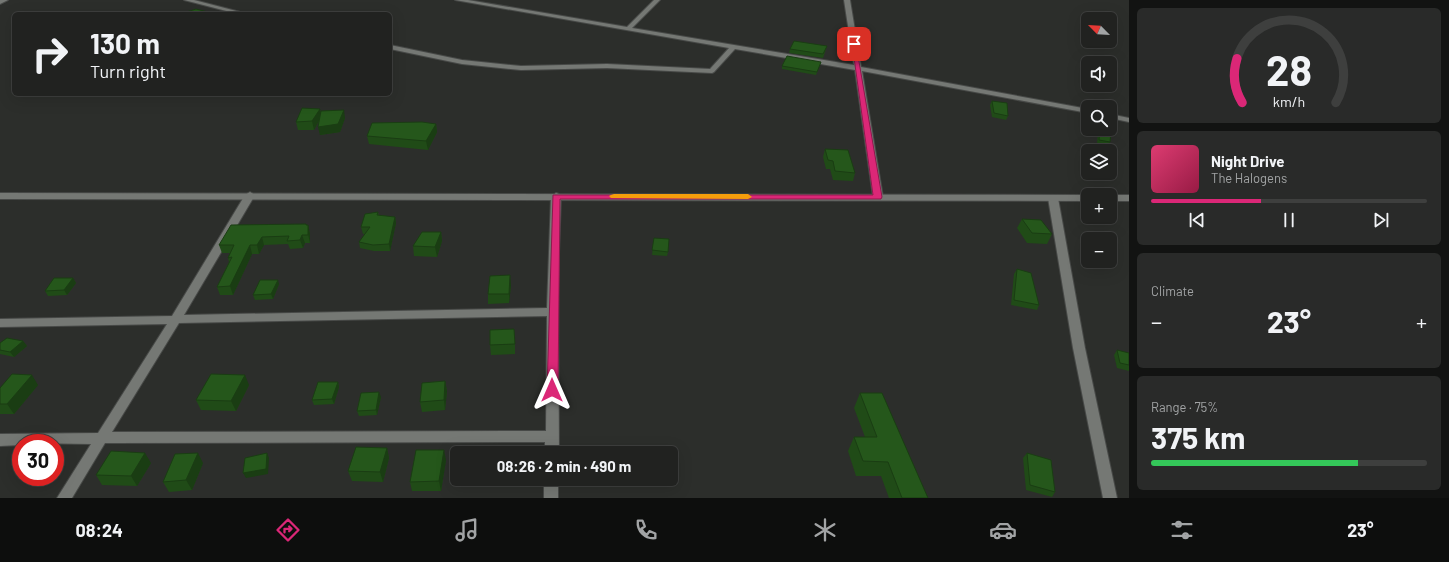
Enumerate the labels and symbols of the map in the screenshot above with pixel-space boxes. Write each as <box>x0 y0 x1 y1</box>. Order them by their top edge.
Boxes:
north arrow <box>1081 12 1117 48</box>
pin <box>837 27 871 61</box>
position arrow <box>531 369 573 411</box>
speed limit sign: 30 <box>12 434 64 486</box>

